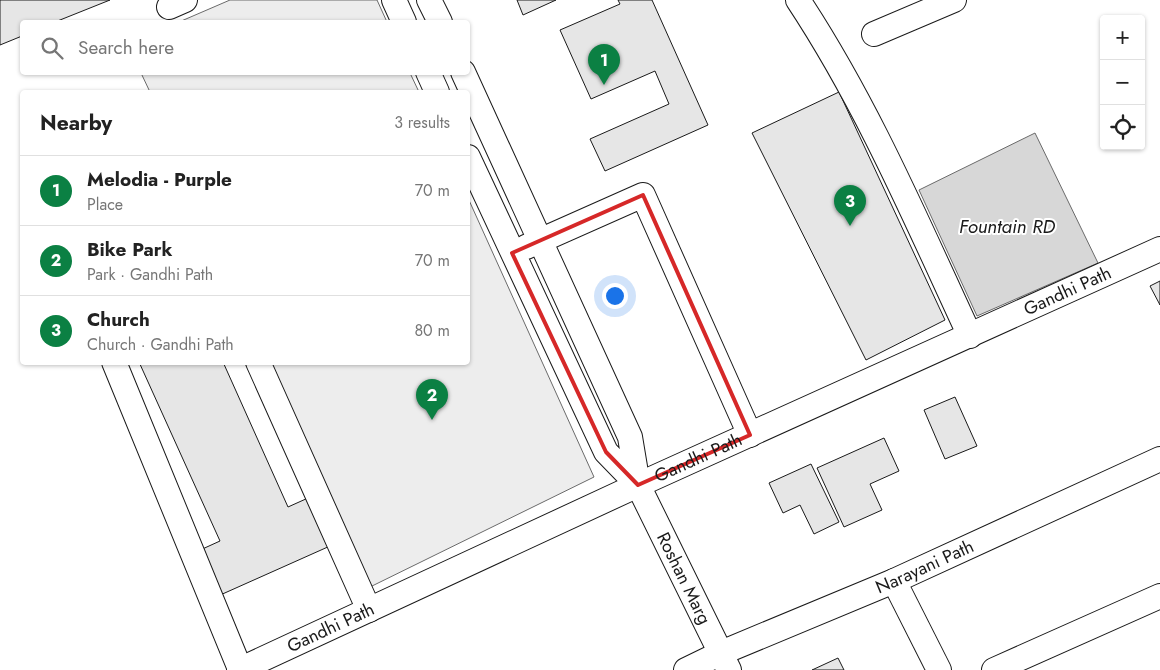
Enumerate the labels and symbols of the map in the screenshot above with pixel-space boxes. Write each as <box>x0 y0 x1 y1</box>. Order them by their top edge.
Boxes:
pin: 1 <box>588 44 620 85</box>
pin: 3 <box>834 185 866 226</box>
water label: Fountain RD <box>959 213 1055 240</box>
street label: Gandhi Path <box>1019 260 1115 322</box>
your location <box>602 283 628 309</box>
pin: 2 <box>416 379 448 420</box>
street label: Gandhi Path <box>650 427 746 489</box>
street label: Roshan Marg <box>650 528 718 629</box>
street label: Narayani Path <box>872 533 978 600</box>
street label: Gandhi Path <box>283 596 379 659</box>

